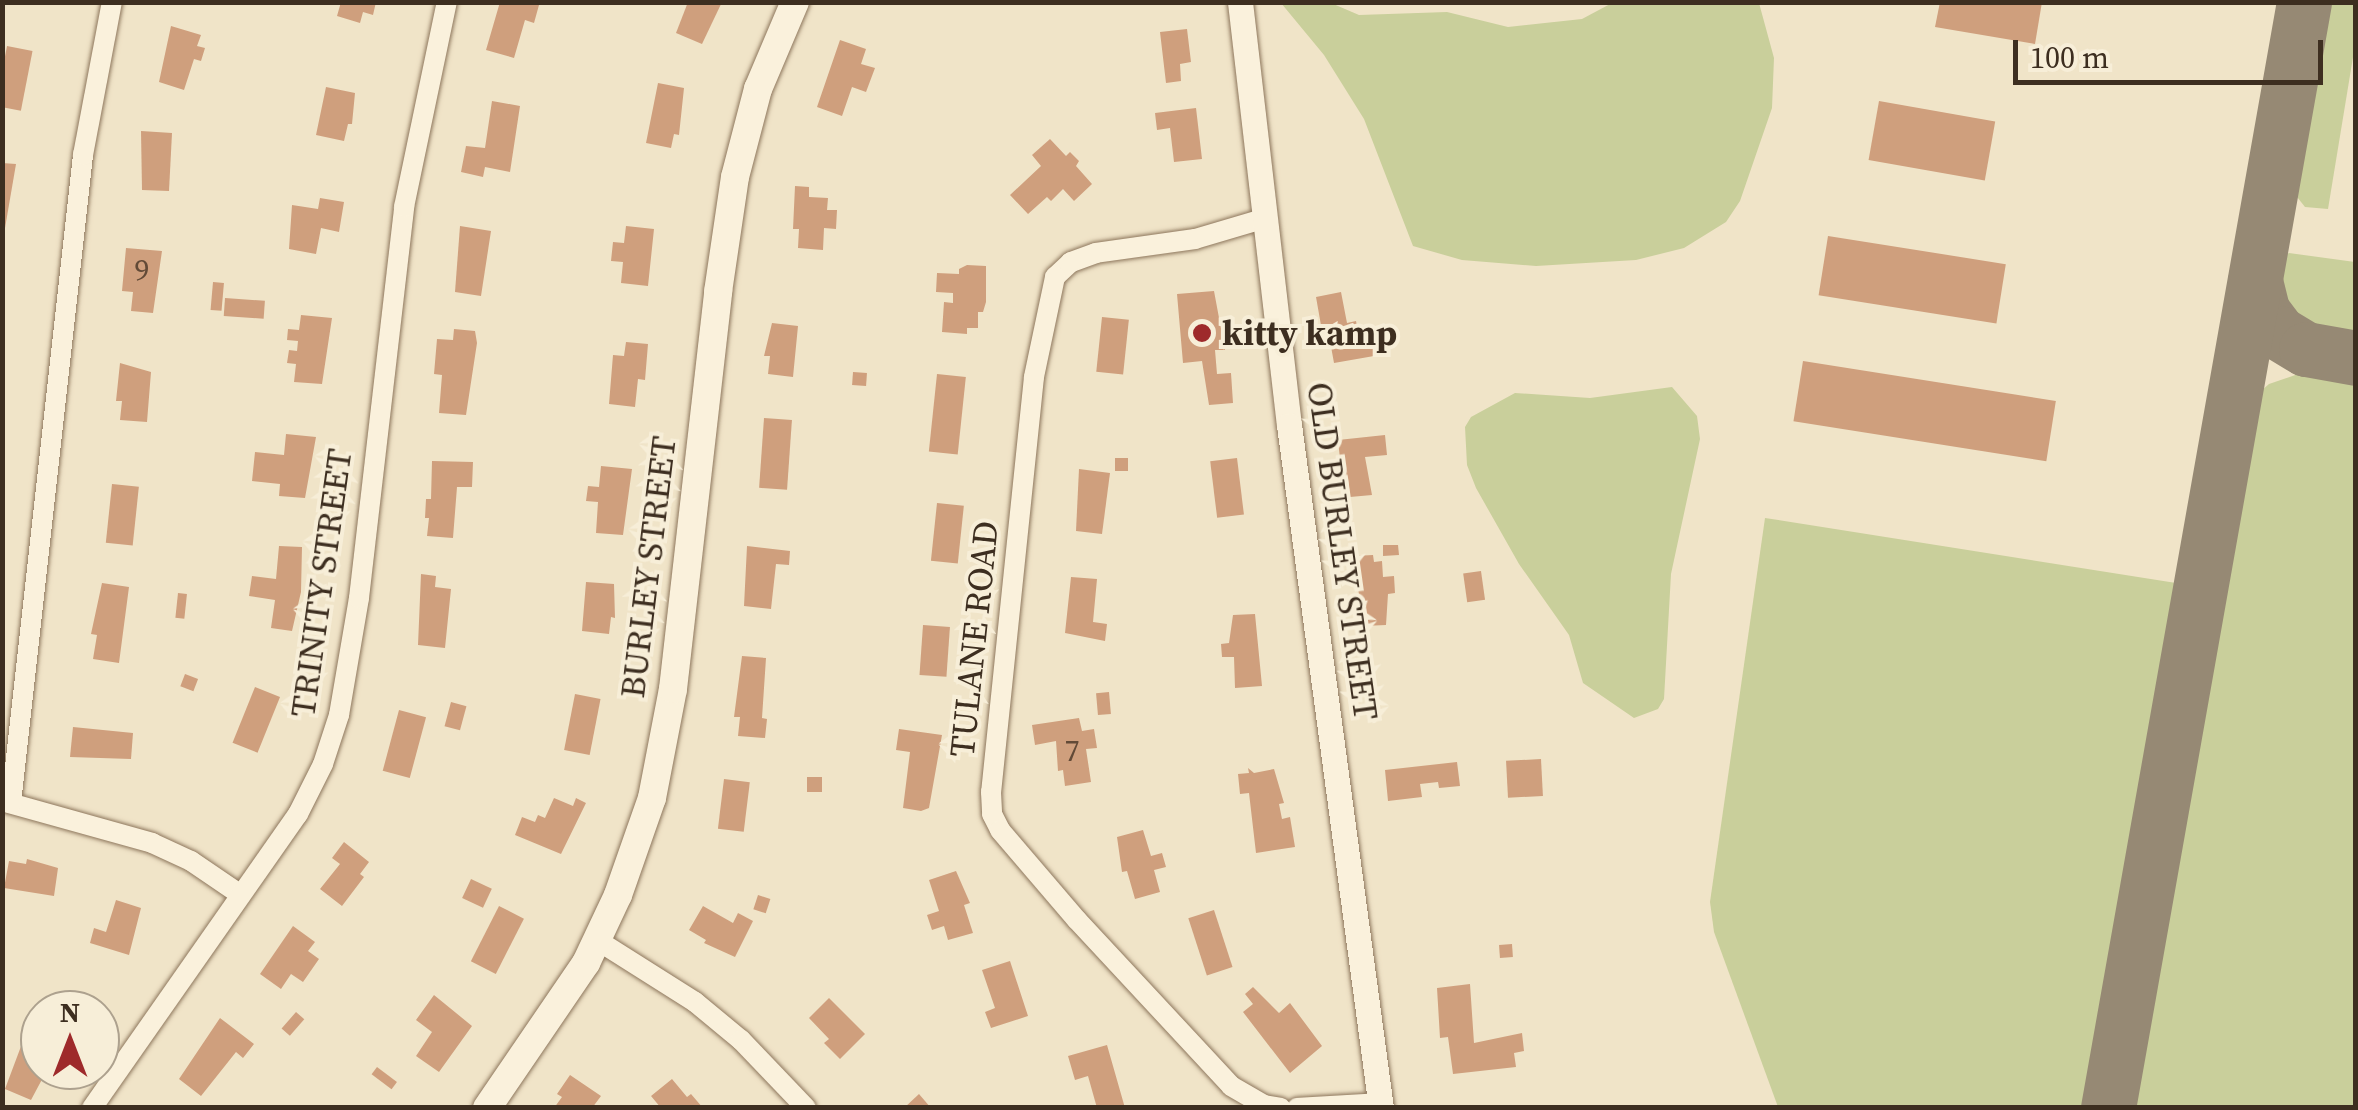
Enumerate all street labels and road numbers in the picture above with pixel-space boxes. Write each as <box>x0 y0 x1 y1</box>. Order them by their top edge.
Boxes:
street label: OLD BURLEY STREET <box>1298 379 1388 723</box>
street label: BURLEY STREET <box>611 433 685 701</box>
street label: TRINITY STREET <box>281 446 361 720</box>
street label: TULANE ROAD <box>941 519 1007 759</box>

